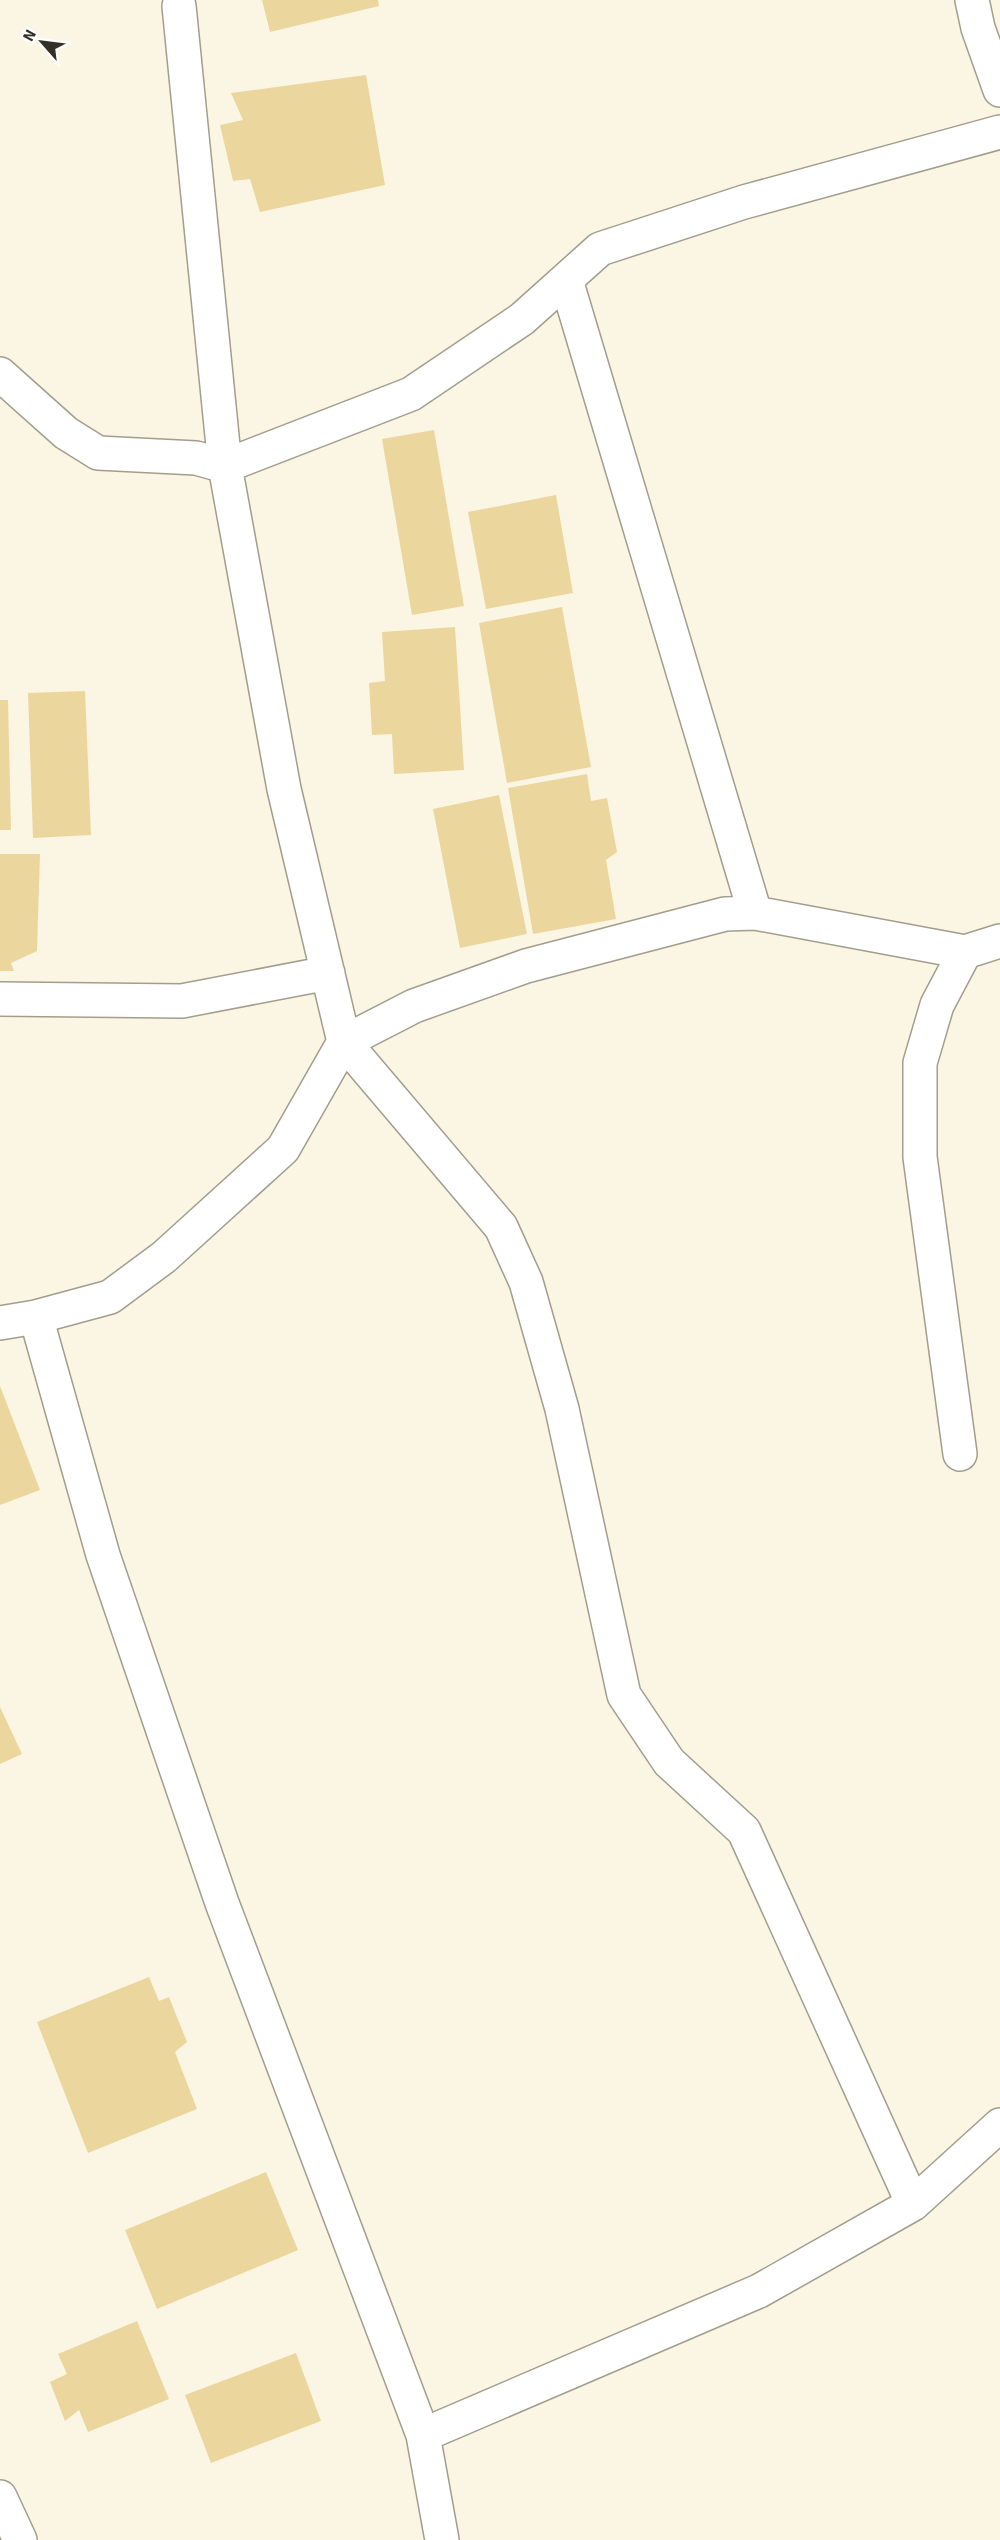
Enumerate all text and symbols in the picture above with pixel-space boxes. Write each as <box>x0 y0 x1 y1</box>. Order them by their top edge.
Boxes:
north arrow <box>12 12 72 72</box>
text: N <box>17 26 42 45</box>

